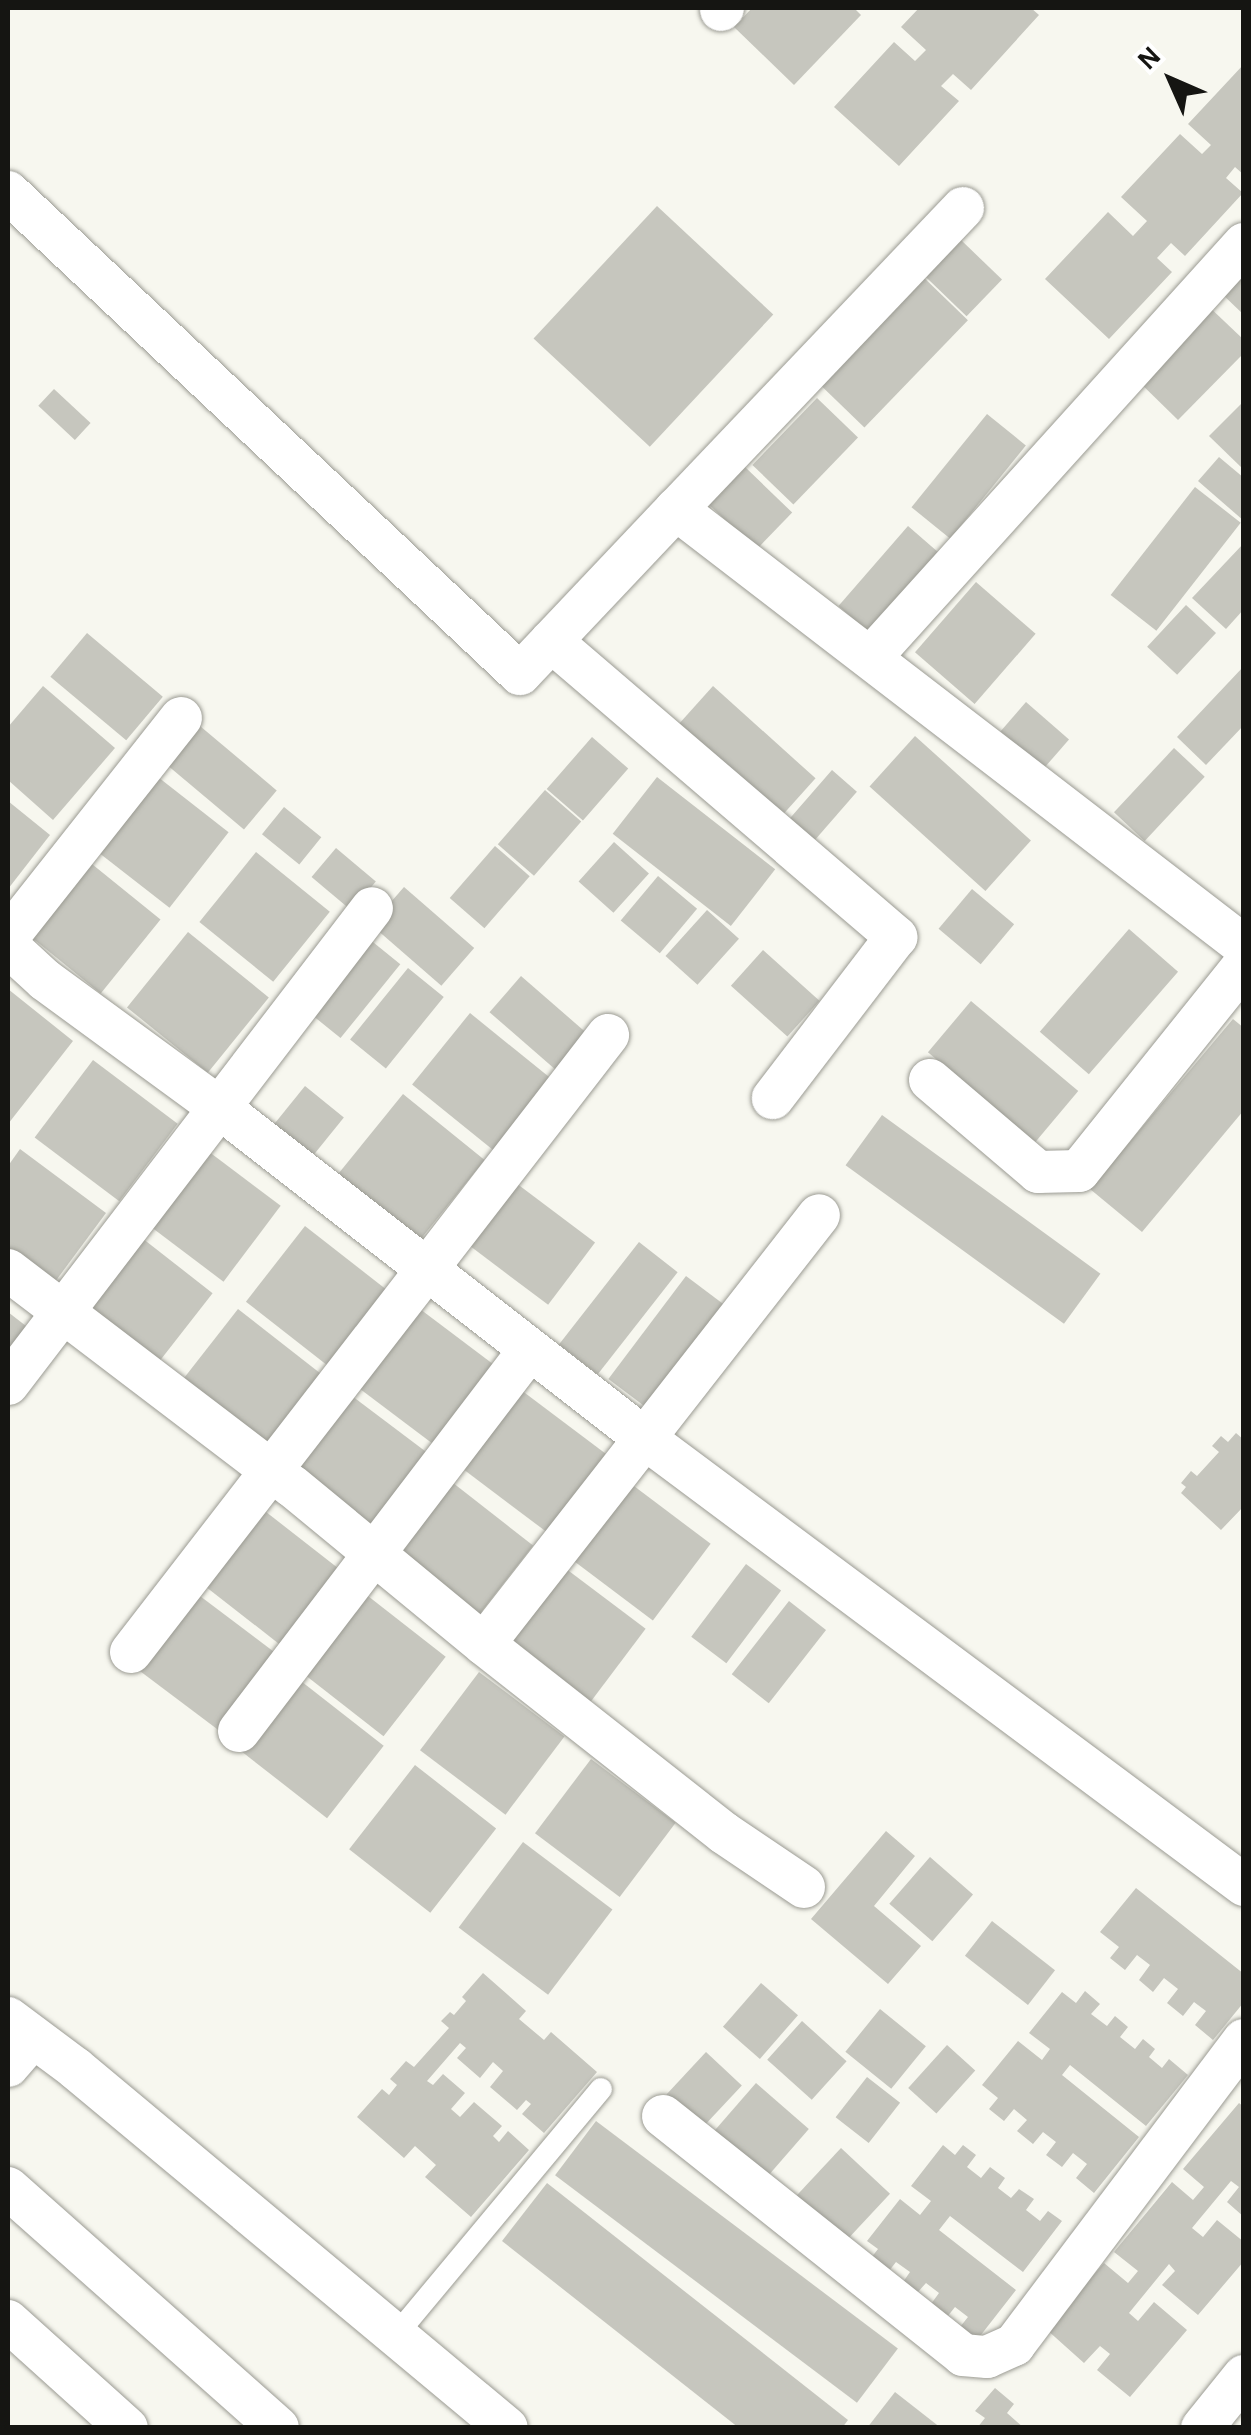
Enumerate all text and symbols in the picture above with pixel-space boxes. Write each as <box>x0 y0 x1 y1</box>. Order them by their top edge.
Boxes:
north arrow <box>1121 30 1221 130</box>
text: N <box>1133 42 1167 76</box>

